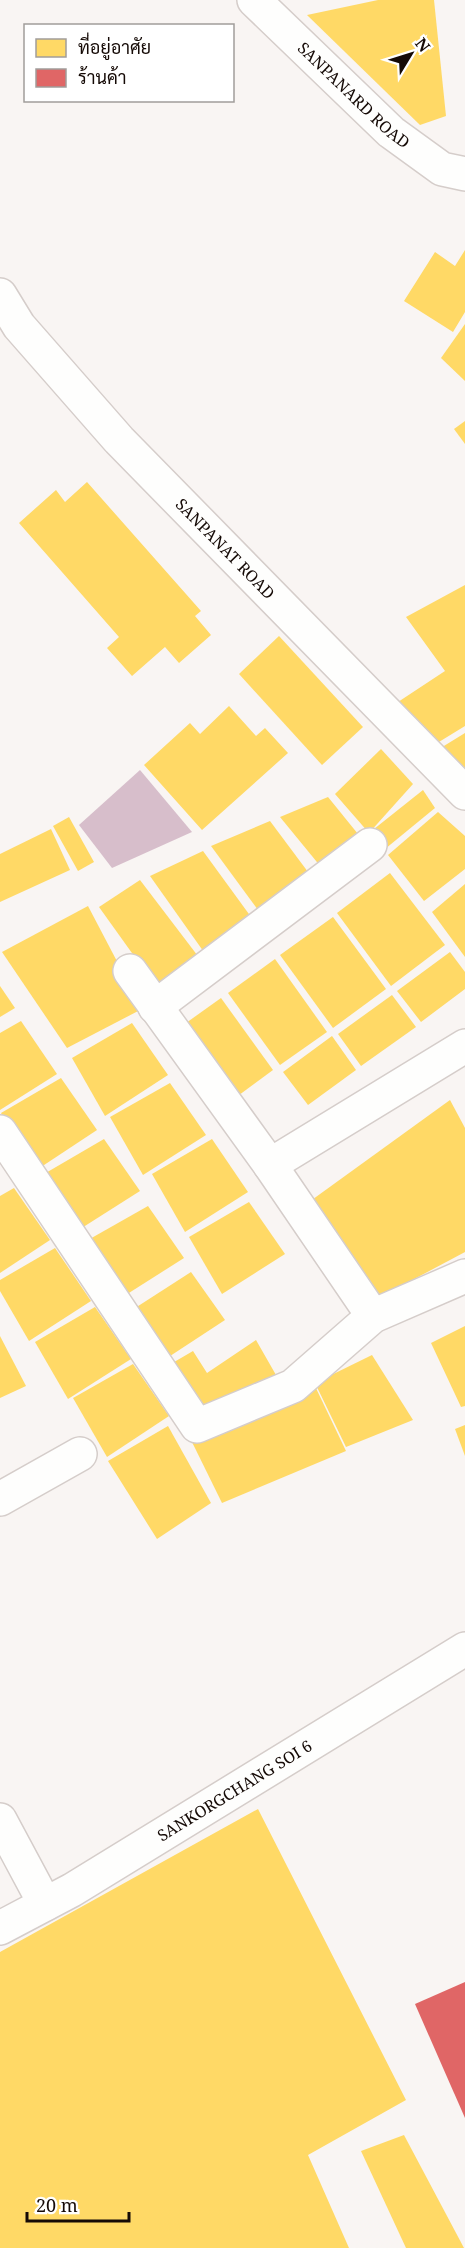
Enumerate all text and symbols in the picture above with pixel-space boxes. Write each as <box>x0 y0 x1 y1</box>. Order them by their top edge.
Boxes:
legend <box>24 24 234 102</box>
north arrow <box>381 24 441 84</box>
text: ที่อยู่อาศัย <box>78 32 151 61</box>
text: N <box>410 33 436 57</box>
street label: SANPANARD ROAD <box>293 37 414 153</box>
text: ร้านค้า <box>78 65 127 89</box>
street label: SANPANAT ROAD <box>171 493 280 604</box>
street label: SANKORGCHANG SOI 6 <box>153 1735 316 1846</box>
scale bar <box>27 2185 129 2223</box>
text: 20 m <box>36 2193 78 2217</box>

